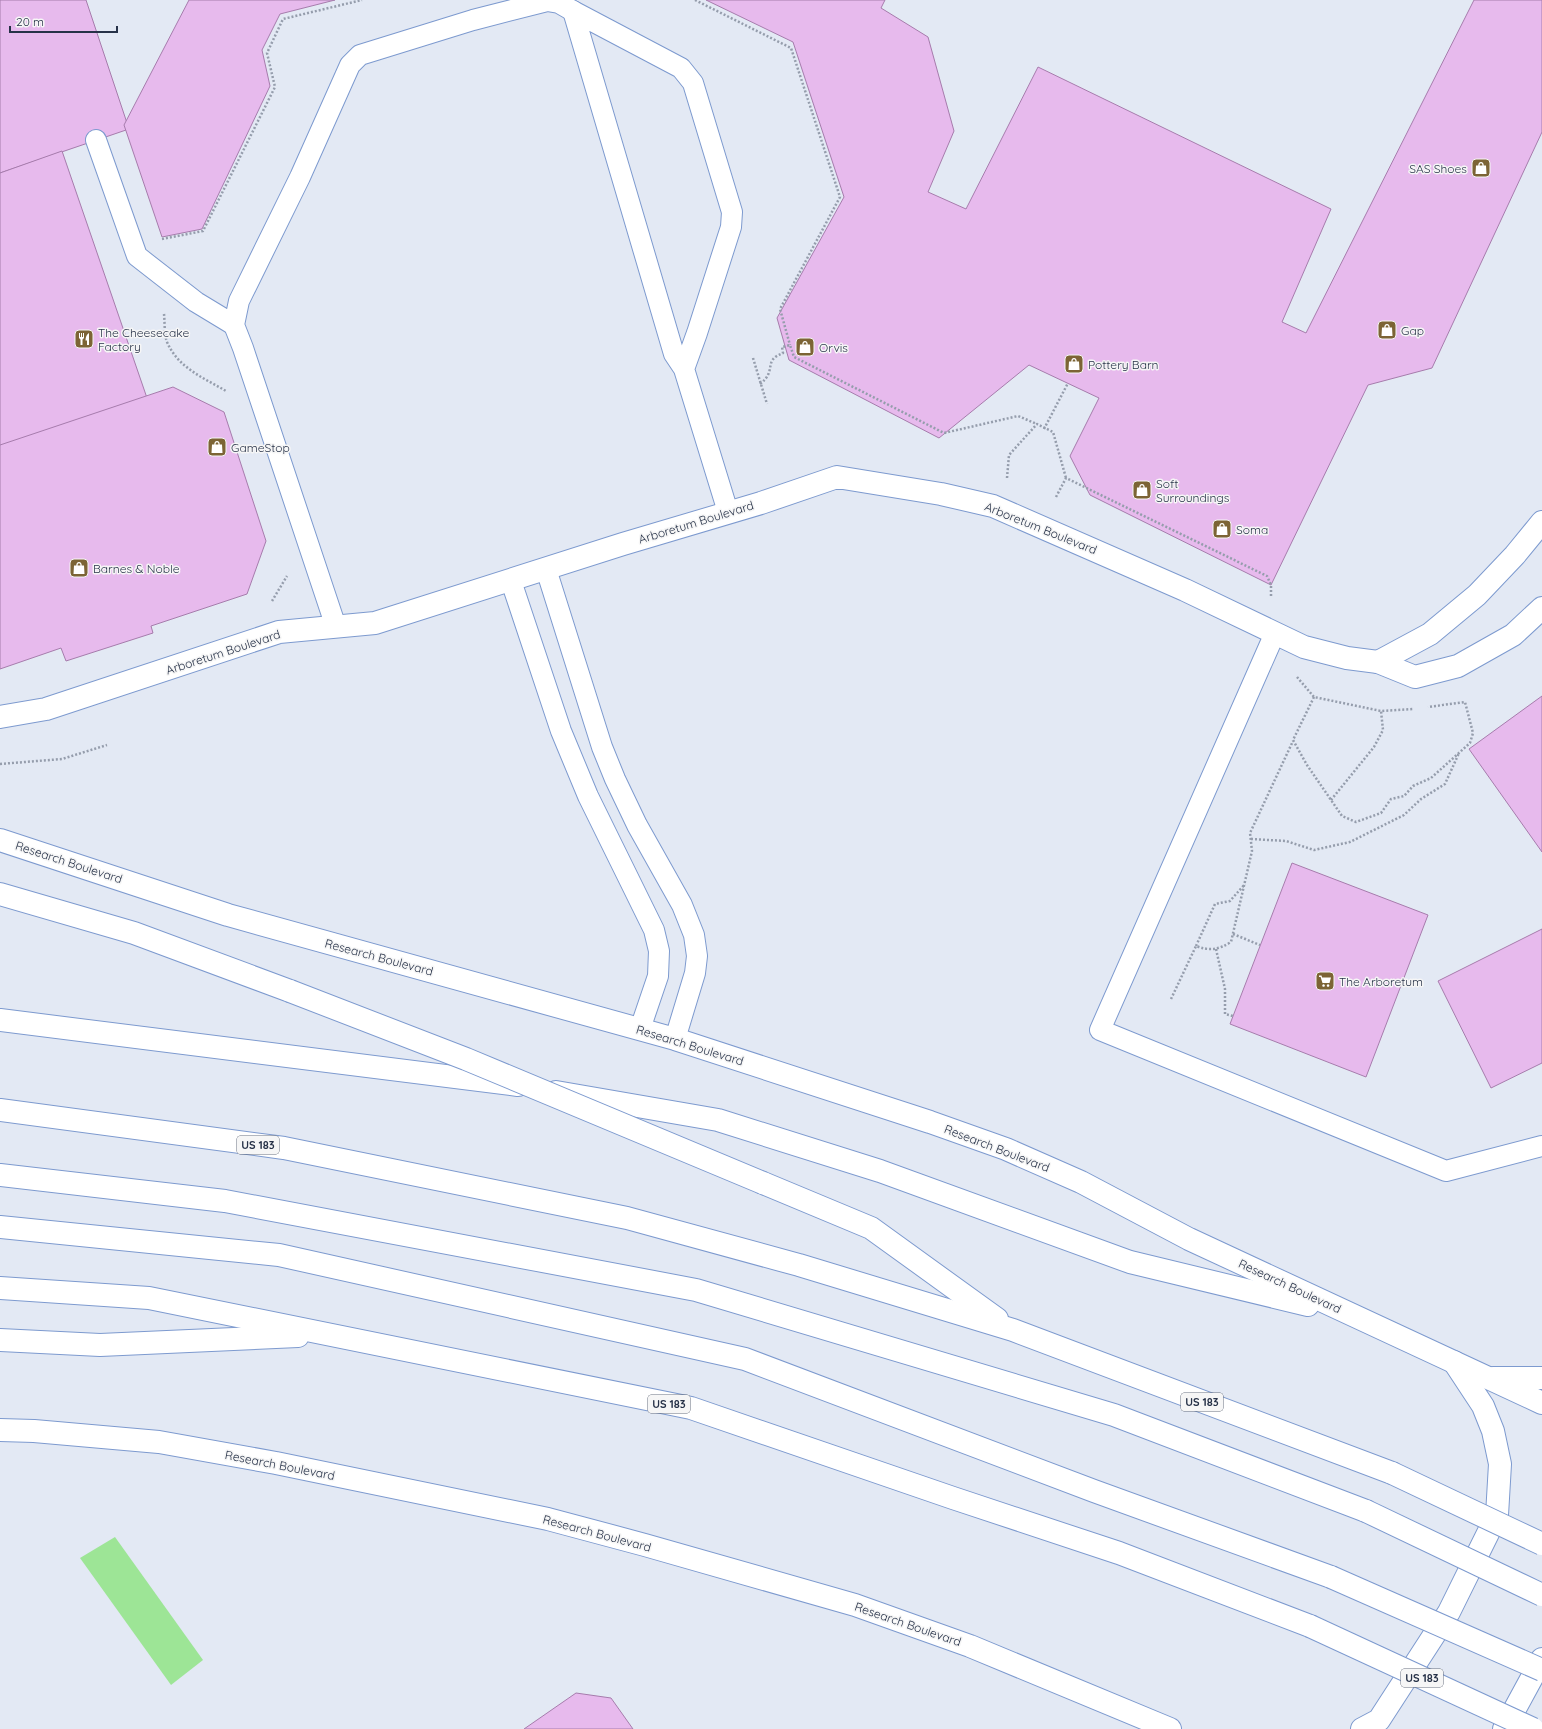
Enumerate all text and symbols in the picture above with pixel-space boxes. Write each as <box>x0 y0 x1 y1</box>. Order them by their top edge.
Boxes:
scale bar <box>10 8 117 34</box>
text: 20 m <box>16 14 44 29</box>
shop icon: SAS Shoes <box>1470 157 1492 179</box>
place label: SAS Shoes <box>1409 161 1467 176</box>
shop icon: Gap <box>1376 319 1398 341</box>
place label: Gap <box>1401 323 1424 338</box>
place label: The Cheesecake Factory <box>98 325 189 354</box>
restaurant icon: The Cheesecake Factory <box>73 328 95 350</box>
shop icon: Orvis <box>794 336 816 358</box>
place label: Orvis <box>819 340 848 355</box>
shop icon: Pottery Barn <box>1063 353 1085 375</box>
place label: Pottery Barn <box>1088 357 1159 372</box>
shop icon: GameStop <box>206 436 228 458</box>
place label: GameStop <box>231 440 290 455</box>
place label: Soft Surroundings <box>1156 476 1230 505</box>
shop icon: Soft Surroundings <box>1131 479 1153 501</box>
street label: Arboretum Boulevard <box>637 497 755 547</box>
street label: Arboretum Boulevard <box>983 499 1099 557</box>
shop icon: Soma <box>1211 518 1233 540</box>
place label: Soma <box>1236 522 1268 537</box>
shop icon: Barnes & Noble <box>68 557 90 579</box>
place label: Barnes & Noble <box>93 561 180 576</box>
street label: Arboretum Boulevard <box>164 626 282 678</box>
street label: Research Boulevard <box>14 838 124 886</box>
street label: Research Boulevard <box>323 935 435 979</box>
supermarket icon: The Arboretum <box>1314 970 1336 992</box>
place label: The Arboretum <box>1339 974 1423 989</box>
street label: Research Boulevard <box>634 1022 746 1068</box>
street label: Research Boulevard <box>942 1121 1052 1175</box>
road number: US 183 <box>237 1136 279 1154</box>
street label: Research Boulevard <box>1236 1256 1344 1316</box>
road number: US 183 <box>1181 1393 1223 1411</box>
road number: US 183 <box>648 1395 690 1413</box>
street label: Research Boulevard <box>224 1447 336 1483</box>
street label: Research Boulevard <box>541 1511 653 1555</box>
street label: Research Boulevard <box>853 1599 963 1649</box>
road number: US 183 <box>1401 1669 1443 1687</box>

